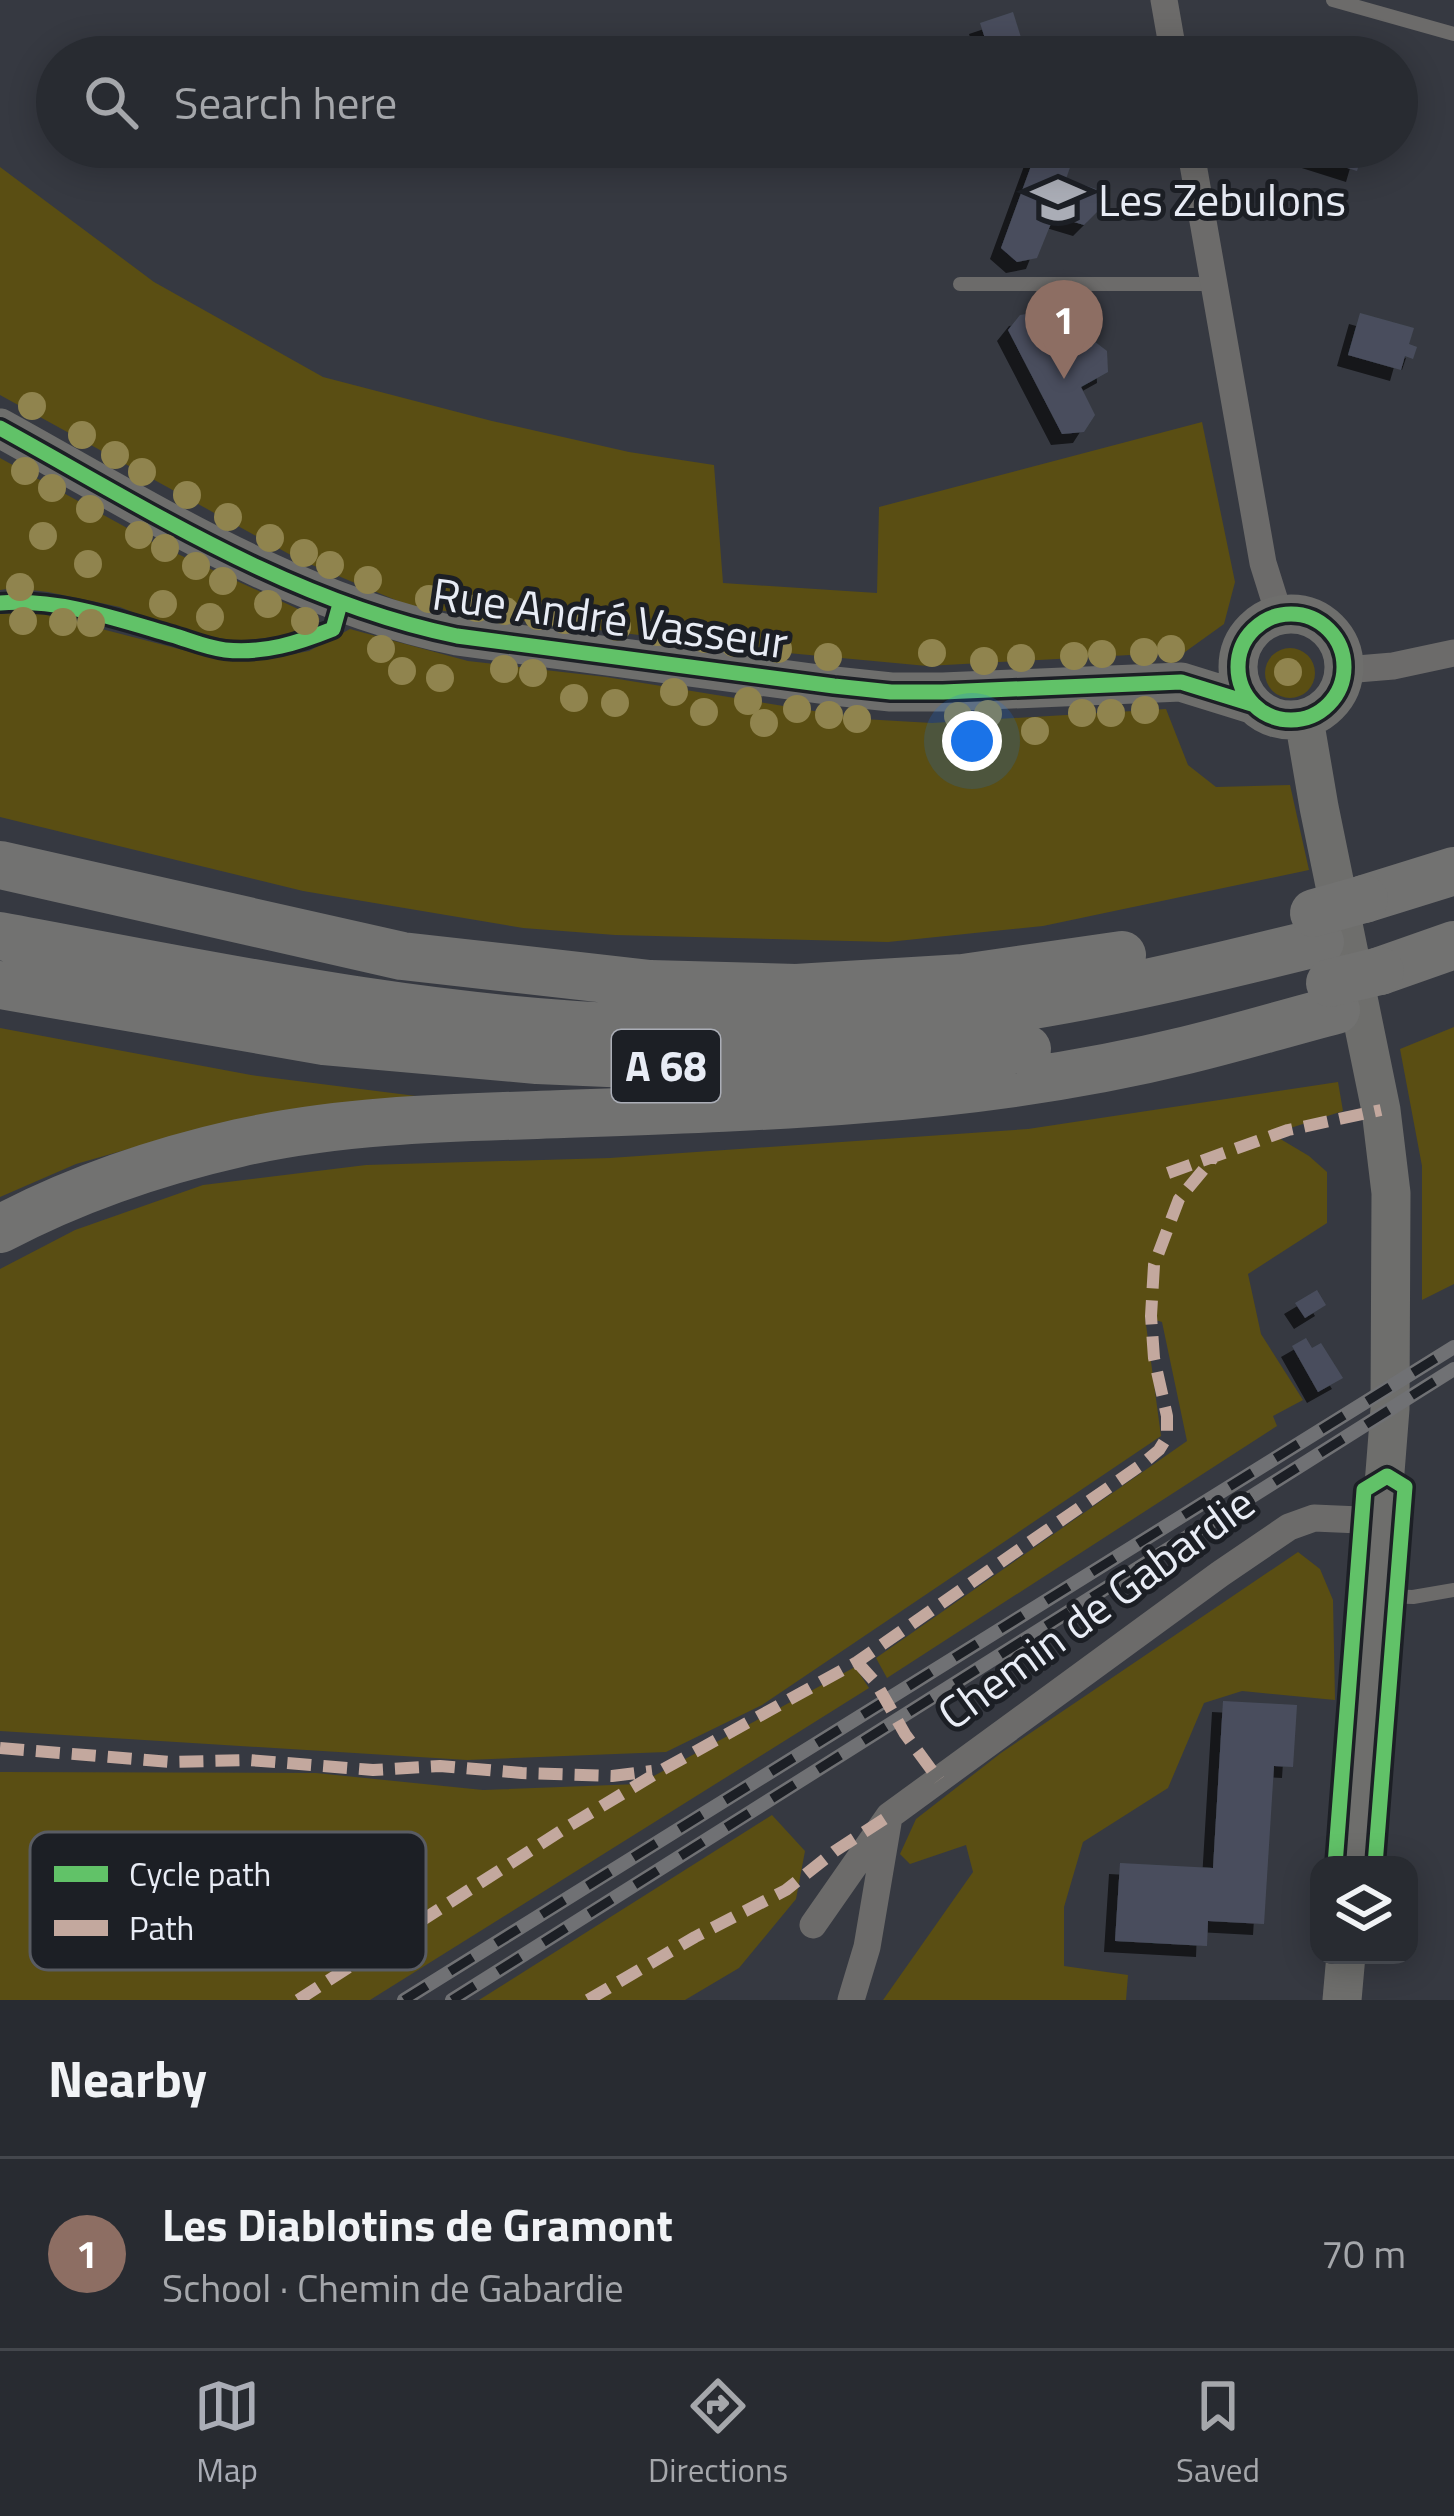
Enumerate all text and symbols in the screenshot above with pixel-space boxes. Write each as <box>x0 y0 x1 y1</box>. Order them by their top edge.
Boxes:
search box <box>36 36 1418 168</box>
text: Search here <box>174 68 397 136</box>
icon: search <box>78 69 144 135</box>
place label: Les Zebulons <box>1098 165 1346 233</box>
school or university icon: Les Zebulons <box>1029 171 1087 229</box>
pin: 1 <box>1025 280 1103 379</box>
street label: Rue André Vasseur <box>428 558 792 676</box>
your location <box>942 711 1002 771</box>
road number: A 68 <box>612 1030 720 1102</box>
street label: Chemin de Gabardie <box>923 1469 1268 1746</box>
legend <box>30 1832 426 1970</box>
text: Cycle path <box>129 1849 271 1899</box>
map controls <box>1310 1856 1418 1964</box>
button: layers <box>1310 1856 1418 1964</box>
text: Path <box>129 1903 194 1953</box>
text: Nearby <box>48 2039 207 2117</box>
text: Les Diablotins de Gramont <box>162 2190 673 2258</box>
text: 1 <box>76 2224 98 2283</box>
text: 70 m <box>1321 2224 1406 2283</box>
text: School · Chemin de Gabardie <box>162 2258 624 2317</box>
tab: Map <box>194 2373 260 2495</box>
tab: Directions <box>648 2373 788 2495</box>
tab: Saved <box>1176 2373 1260 2495</box>

